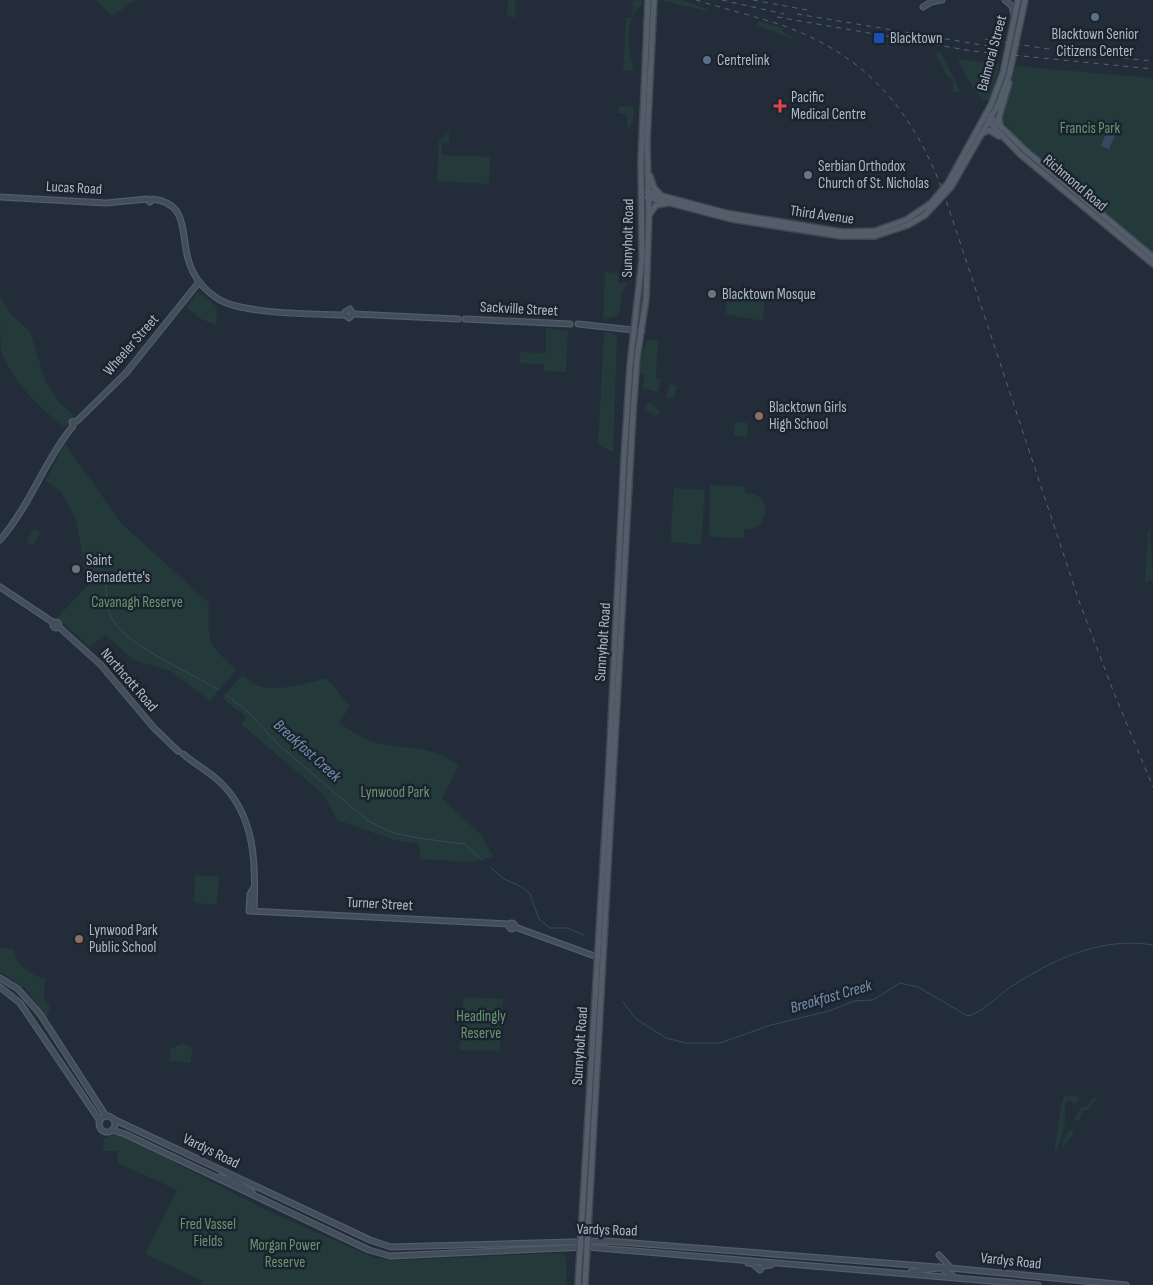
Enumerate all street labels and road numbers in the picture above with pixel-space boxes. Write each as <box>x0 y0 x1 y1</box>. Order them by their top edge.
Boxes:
street label: Balmoral Street <box>973 13 1011 93</box>
street label: Richmond Road <box>1039 151 1111 215</box>
street label: Lucas Road <box>45 177 103 199</box>
street label: Sunnyholt Road <box>618 199 638 277</box>
street label: Third Avenue <box>789 201 855 229</box>
street label: Sackville Street <box>479 297 559 321</box>
street label: Wheeler Street <box>99 310 163 380</box>
street label: Sunnyholt Road <box>591 602 615 682</box>
street label: Northcott Road <box>96 644 162 716</box>
street label: Turner Street <box>346 893 414 915</box>
street label: Sunnyholt Road <box>568 1006 592 1086</box>
street label: Vardys Road <box>179 1129 243 1173</box>
street label: Vardys Road <box>576 1219 638 1241</box>
street label: Vardys Road <box>980 1248 1042 1274</box>

